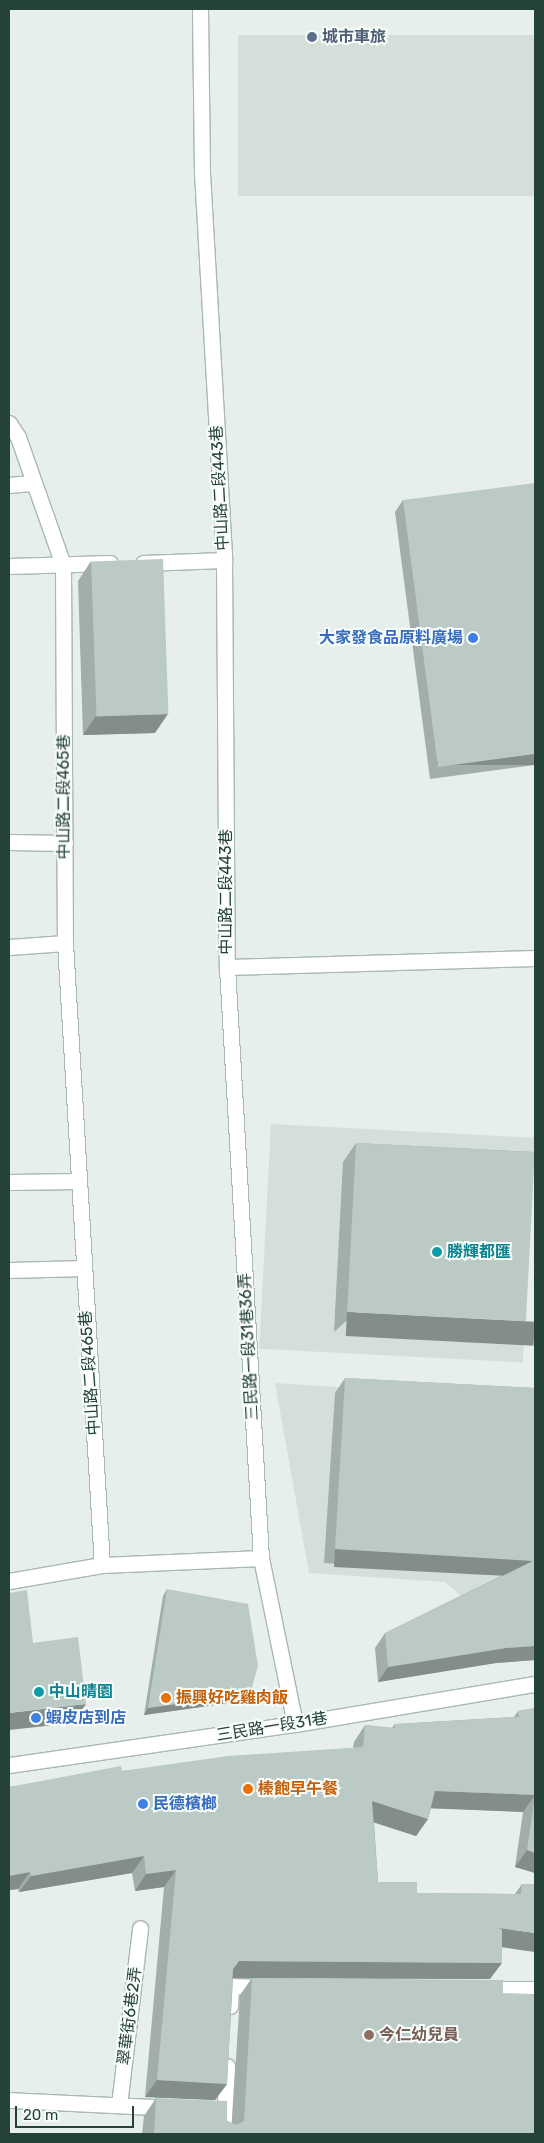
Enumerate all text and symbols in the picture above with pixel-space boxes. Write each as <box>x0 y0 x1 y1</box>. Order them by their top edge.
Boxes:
place label: 城市車旅 <box>322 27 386 47</box>
marker: 城市車旅 <box>306 31 318 43</box>
street label: 中山路二段443巷 <box>207 425 233 551</box>
place label: 大家發食品原料廣場 <box>319 628 463 648</box>
marker: 大家發食品原料廣場 <box>467 632 479 644</box>
street label: 中山路二段465巷 <box>54 734 74 860</box>
street label: 中山路二段443巷 <box>216 829 236 955</box>
place label: 勝輝都匯 <box>447 1242 511 1262</box>
marker: 勝輝都匯 <box>431 1246 443 1258</box>
street label: 三民路一段31巷36弄 <box>236 1273 262 1421</box>
street label: 中山路二段465巷 <box>76 1310 104 1436</box>
place label: 中山晴園 <box>49 1682 113 1702</box>
marker: 中山晴園 <box>33 1686 45 1698</box>
place label: 振興好吃雞肉飯 <box>176 1688 288 1708</box>
marker: 振興好吃雞肉飯 <box>160 1692 172 1704</box>
place label: 蝦皮店到店 <box>46 1708 126 1728</box>
street label: 三民路一段31巷 <box>215 1709 329 1745</box>
marker: 蝦皮店到店 <box>30 1712 42 1724</box>
place label: 榛飽早午餐 <box>258 1779 338 1799</box>
marker: 榛飽早午餐 <box>242 1783 254 1795</box>
place label: 民德檳榔 <box>153 1794 217 1814</box>
marker: 民德檳榔 <box>137 1798 149 1810</box>
street label: 翠華街6巷2弄 <box>114 1966 146 2066</box>
place label: 今仁幼兒員 <box>379 2025 459 2045</box>
marker: 今仁幼兒員 <box>363 2029 375 2041</box>
scale bar <box>18 2096 136 2128</box>
text: 20 m <box>23 2106 58 2124</box>

